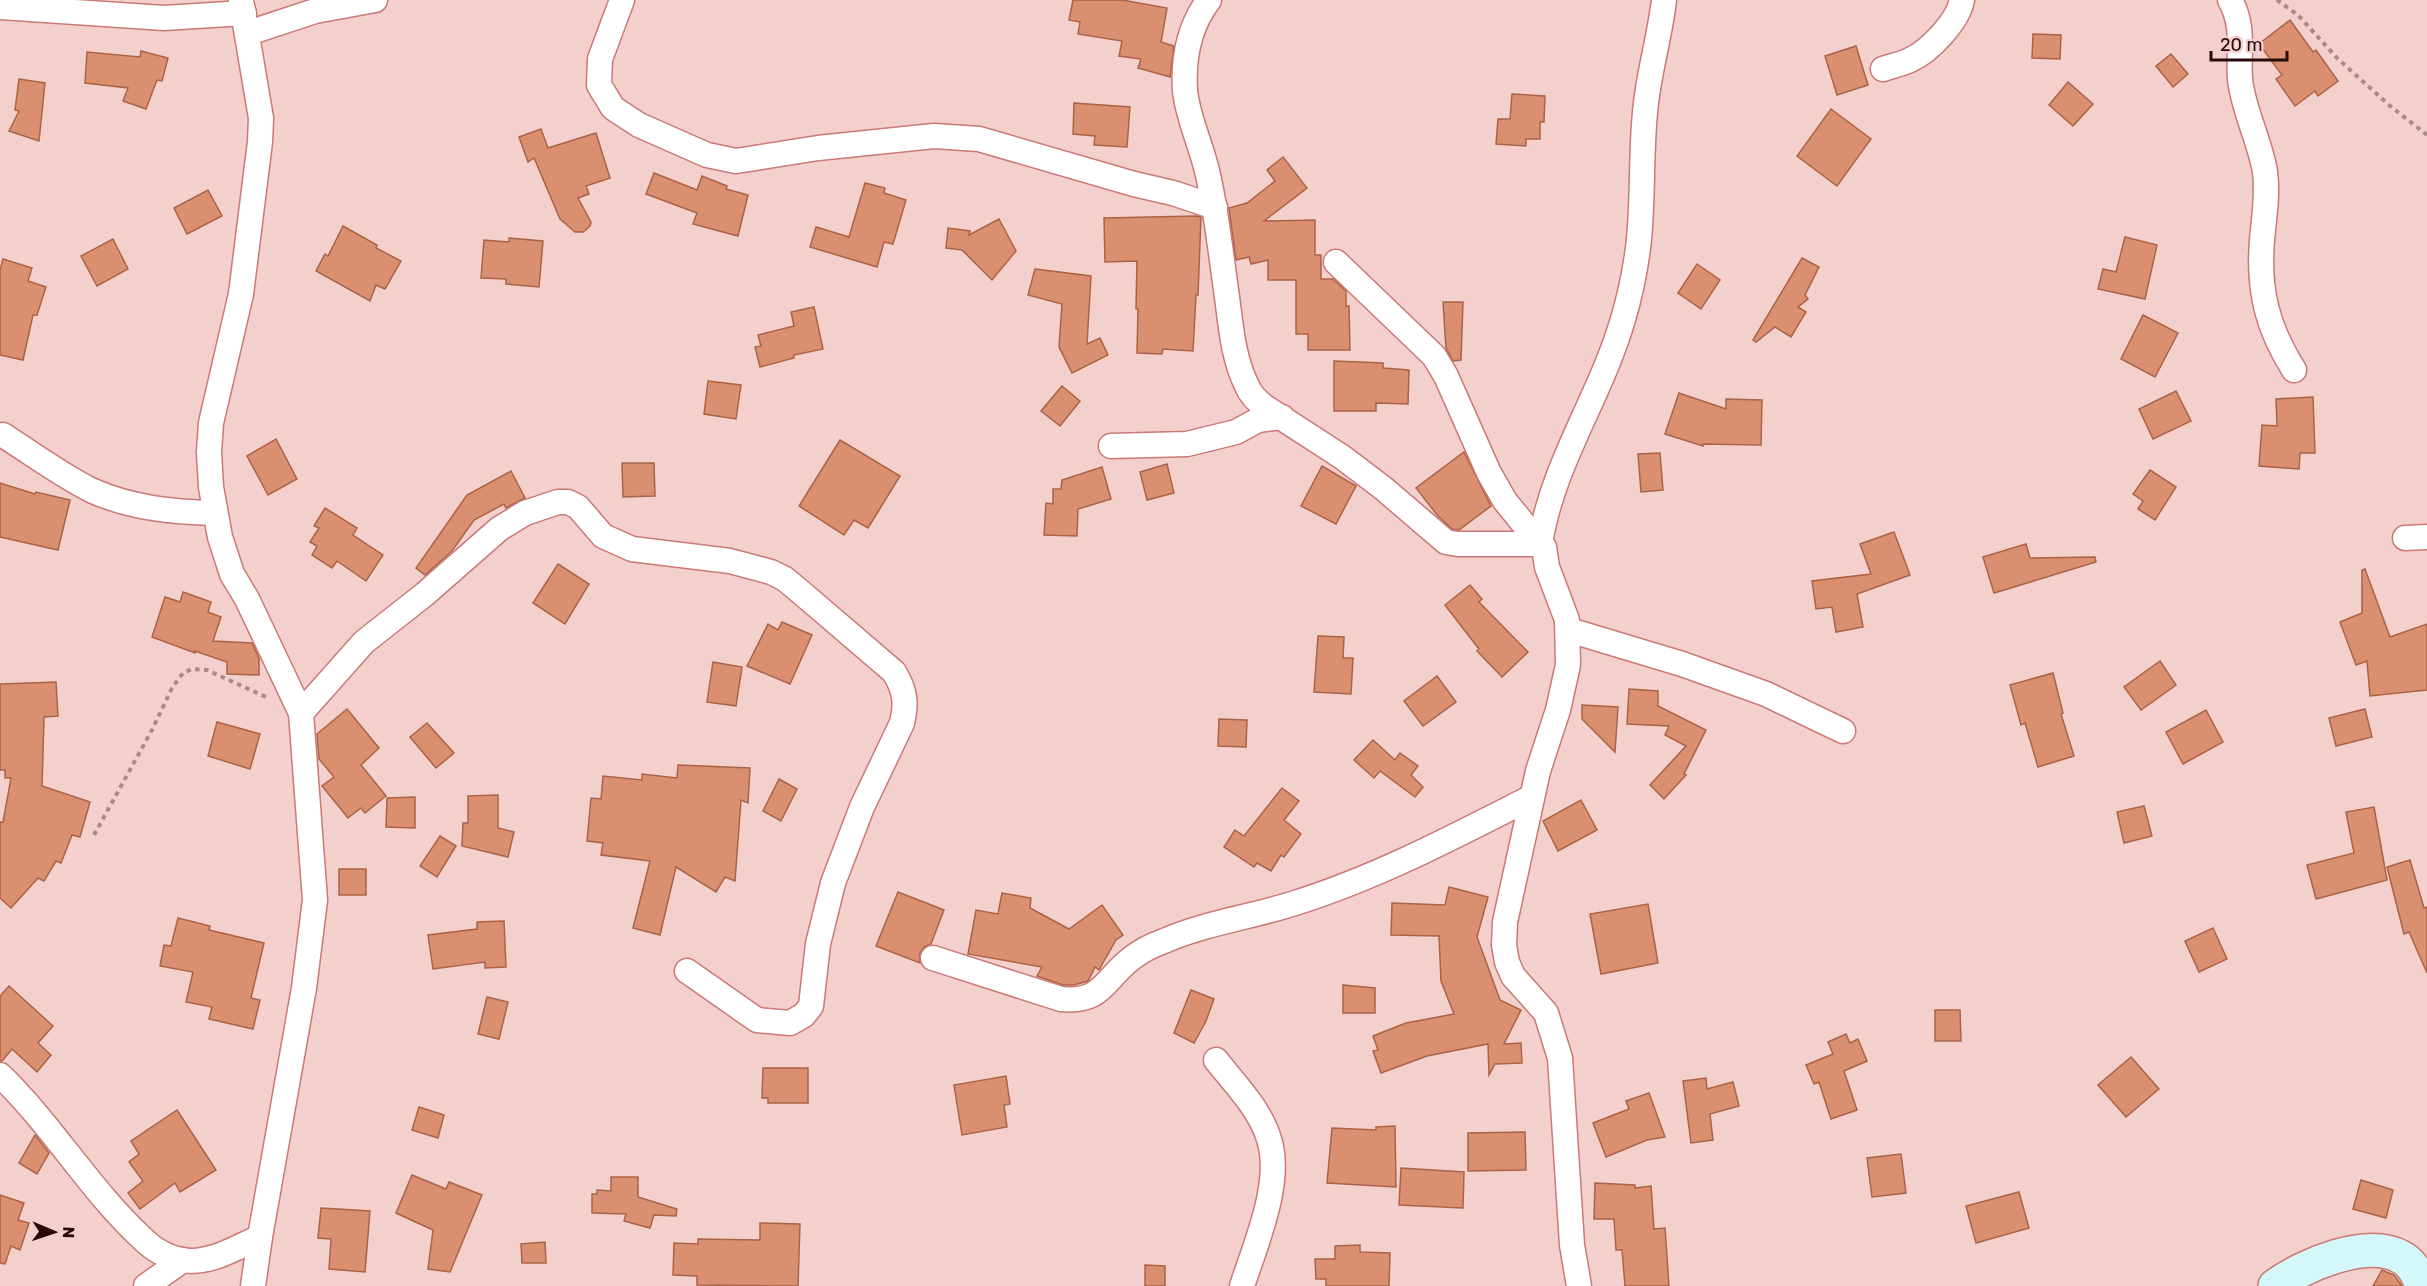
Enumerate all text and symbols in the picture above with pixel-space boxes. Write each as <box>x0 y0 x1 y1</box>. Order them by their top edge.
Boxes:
scale bar <box>2211 24 2288 62</box>
text: 20 m <box>2220 34 2262 56</box>
north arrow <box>24 1202 84 1262</box>
text: N <box>59 1226 78 1239</box>

